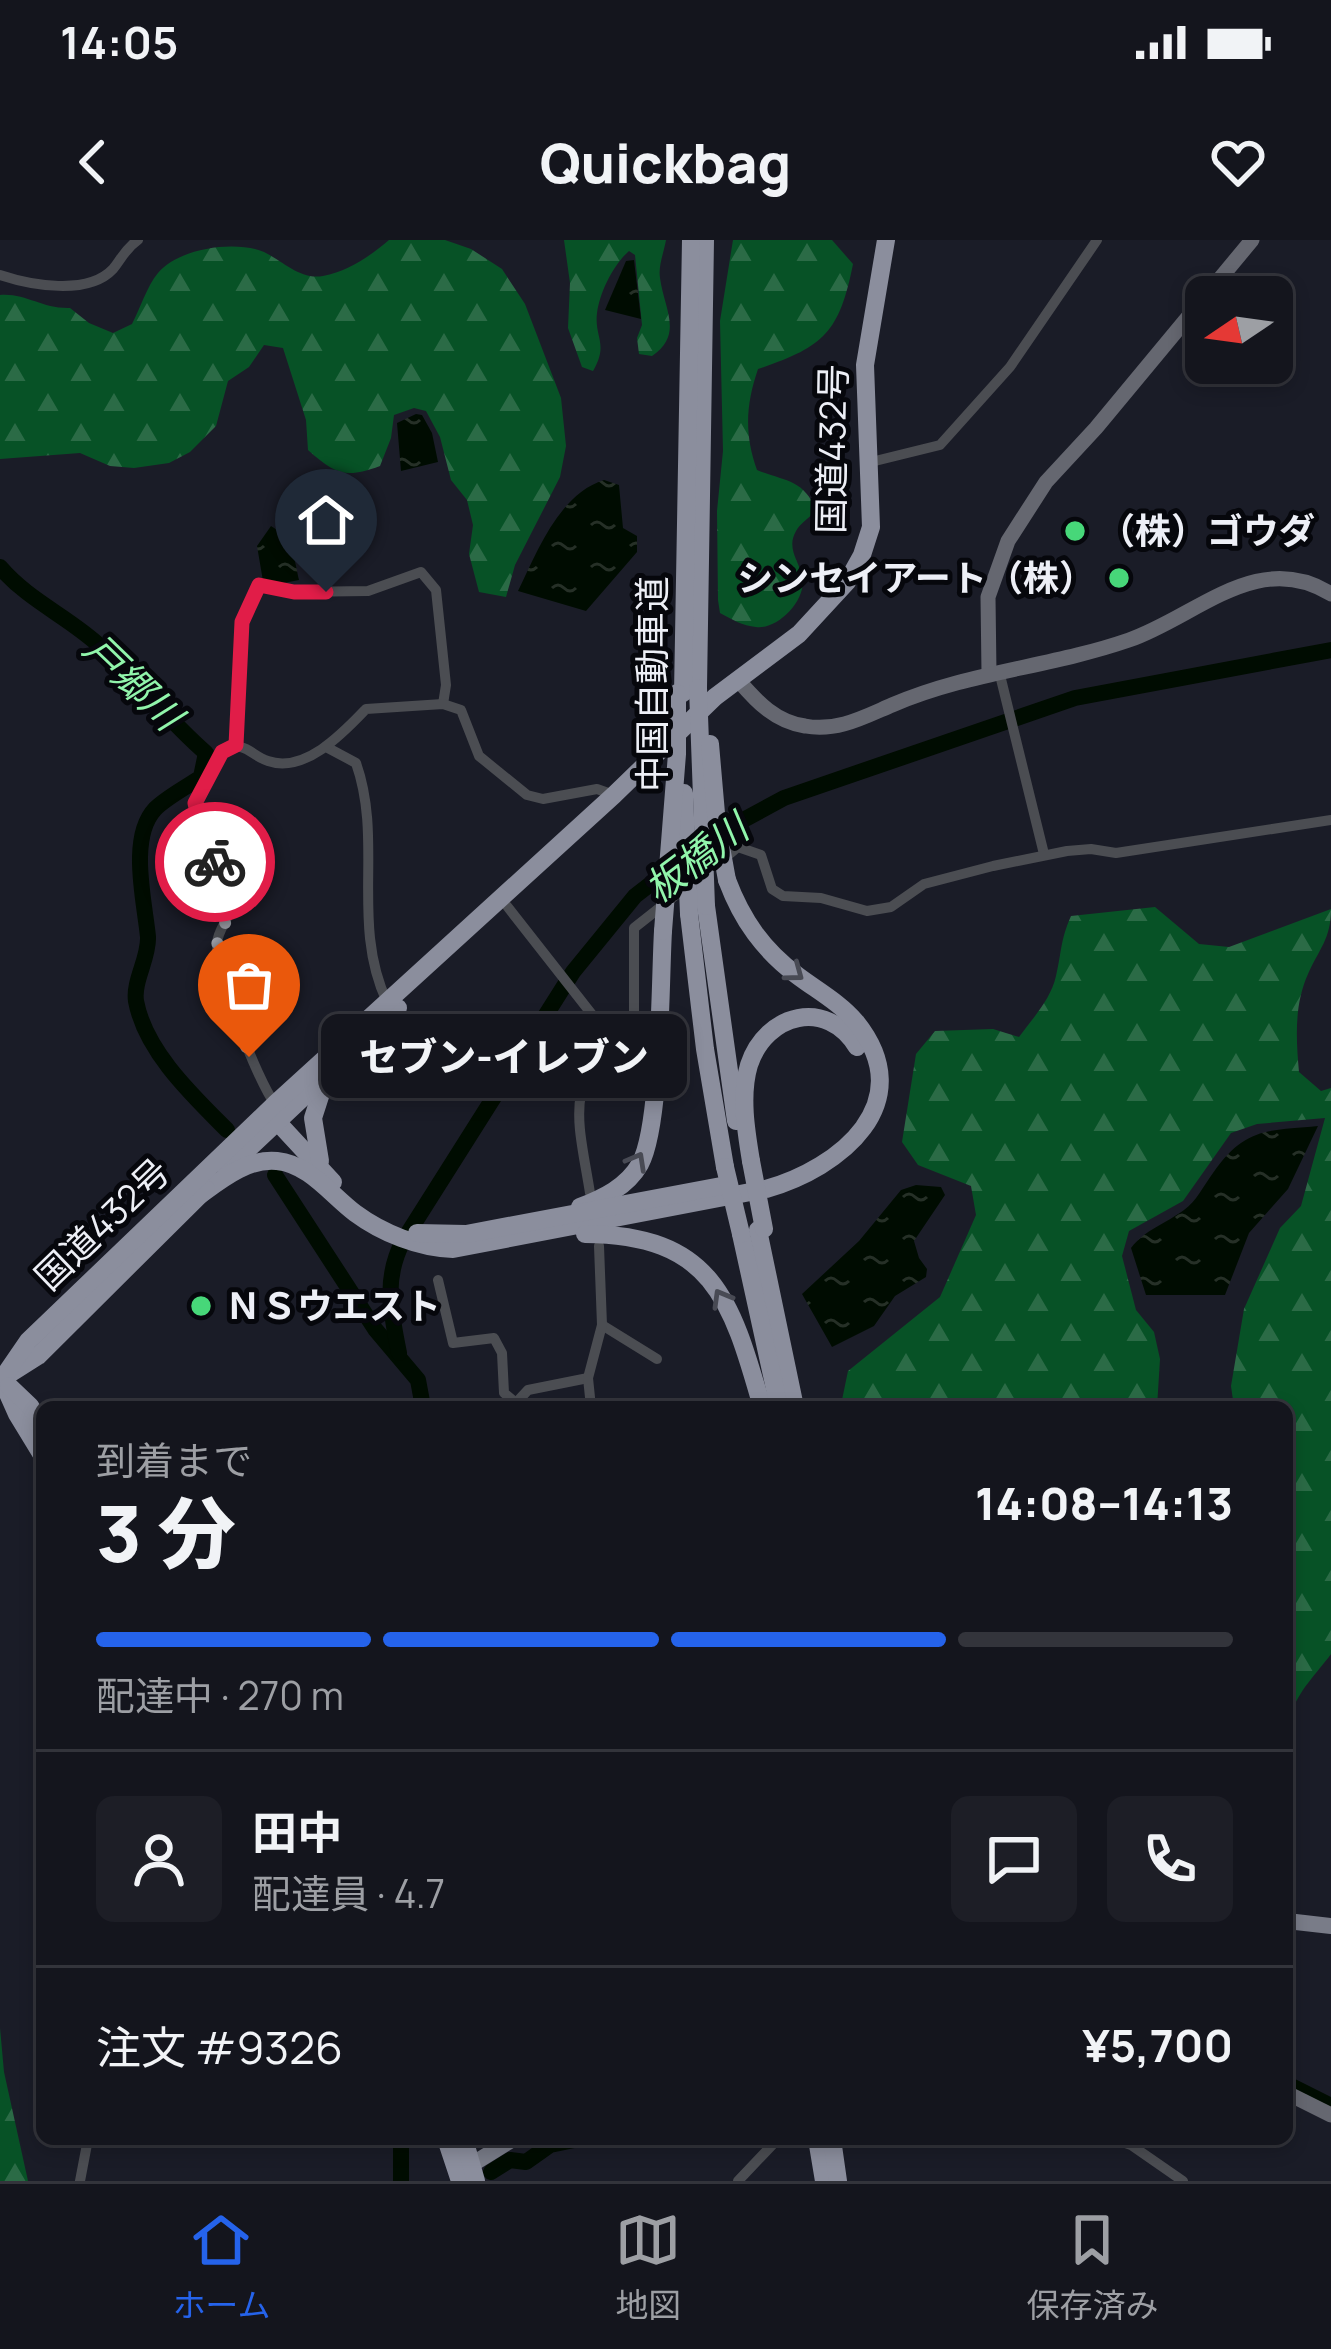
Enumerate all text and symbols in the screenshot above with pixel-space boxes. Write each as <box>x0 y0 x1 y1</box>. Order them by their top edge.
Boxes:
text: 14:05 <box>60 11 179 73</box>
text: Quickbag <box>540 125 791 199</box>
icon: back <box>60 129 126 195</box>
icon: heart <box>1205 129 1271 195</box>
north arrow <box>1185 276 1293 384</box>
map controls <box>1185 276 1293 384</box>
street label: 国道432号 <box>806 364 857 534</box>
pin <box>275 469 377 592</box>
icon: home <box>293 487 359 553</box>
place label: （株）ゴウダ <box>1099 506 1315 555</box>
marker: （株）ゴウダ <box>1062 518 1088 544</box>
place label: シンセイアート（株） <box>737 553 1095 602</box>
marker: シンセイアート（株） <box>1106 565 1132 591</box>
street label: 中国自動車道 <box>627 576 676 792</box>
water label: 戸郷川 <box>73 621 197 744</box>
water label: 板橋川 <box>632 798 762 914</box>
courier <box>155 802 275 922</box>
icon: bike <box>182 829 248 895</box>
pin <box>198 934 300 1057</box>
icon: bag <box>216 952 282 1018</box>
one-way arrow <box>781 959 803 980</box>
callout: セブン-イレブン <box>321 1015 687 1099</box>
text: セブン-イレブン <box>359 1029 649 1083</box>
street label: 国道432号 <box>24 1147 180 1300</box>
one-way arrow <box>623 1152 646 1174</box>
place label: ＮＳウエスト <box>225 1281 441 1330</box>
one-way arrow <box>712 1289 735 1311</box>
marker: ＮＳウエスト <box>188 1293 214 1319</box>
text: 到着まで <box>96 1433 252 1487</box>
text: 14:08–14:13 <box>975 1472 1233 1534</box>
text: 3 分 <box>96 1479 236 1585</box>
text: 配達中 · 270 m <box>96 1668 344 1722</box>
button: person <box>96 1796 222 1922</box>
button: chat <box>951 1796 1077 1922</box>
button: phone <box>1107 1796 1233 1922</box>
text: 田中 <box>252 1801 342 1863</box>
text: 配達員 · 4.7 <box>252 1866 445 1920</box>
text: ¥5,700 <box>1082 2014 1233 2076</box>
text: 注文 #9326 <box>96 2016 343 2078</box>
tab: ホーム <box>172 2207 271 2327</box>
tab: 地図 <box>615 2207 681 2327</box>
tab: 保存済み <box>1026 2207 1158 2327</box>

